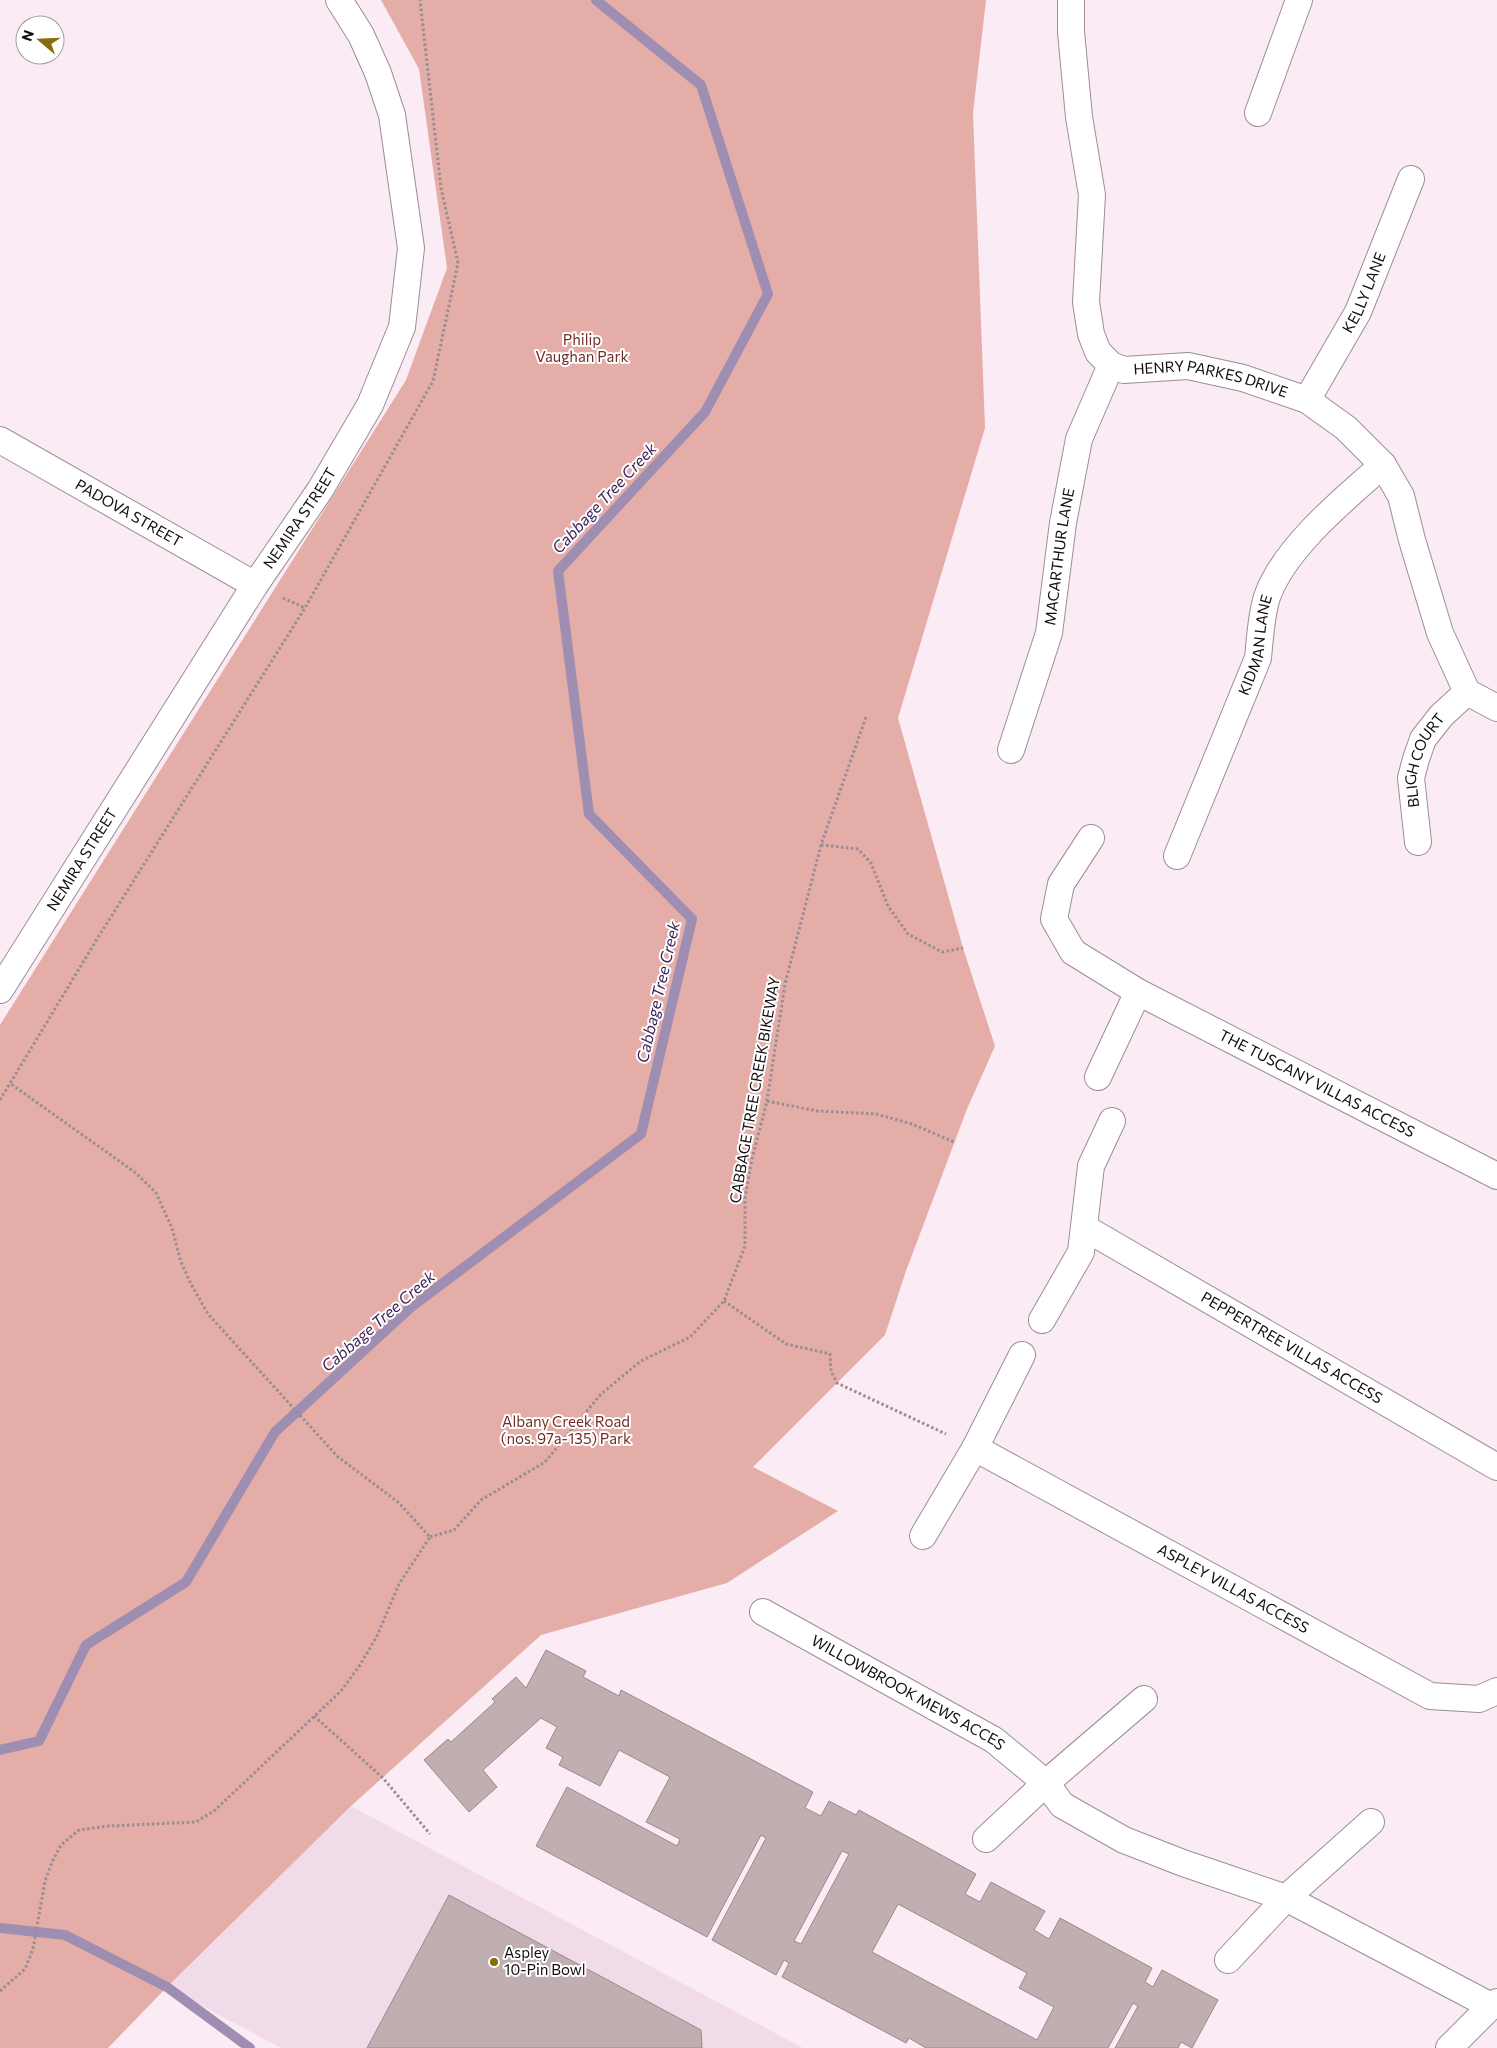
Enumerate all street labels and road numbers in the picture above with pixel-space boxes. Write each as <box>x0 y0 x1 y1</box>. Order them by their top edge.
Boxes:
street label: KELLY LANE <box>1338 249 1389 336</box>
street label: HENRY PARKES DRIVE <box>1133 356 1291 401</box>
street label: NEMIRA STREET <box>259 464 339 572</box>
street label: PADOVA STREET <box>72 475 186 550</box>
street label: MACARTHUR LANE <box>1040 486 1078 626</box>
street label: KIDMAN LANE <box>1234 592 1275 698</box>
street label: BLIGH COURT <box>1401 709 1448 809</box>
street label: NEMIRA STREET <box>42 804 120 914</box>
street label: CABBAGE TREE CREEK BIKEWAY <box>725 975 783 1205</box>
street label: THE TUSCANY VILLAS ACCESS <box>1216 1025 1418 1140</box>
street label: PEPPERTREE VILLAS ACCESS <box>1198 1287 1386 1407</box>
street label: ASPLEY VILLAS ACCESS <box>1155 1539 1313 1636</box>
street label: WILLOWBROOK MEWS ACCES <box>809 1631 1009 1753</box>

